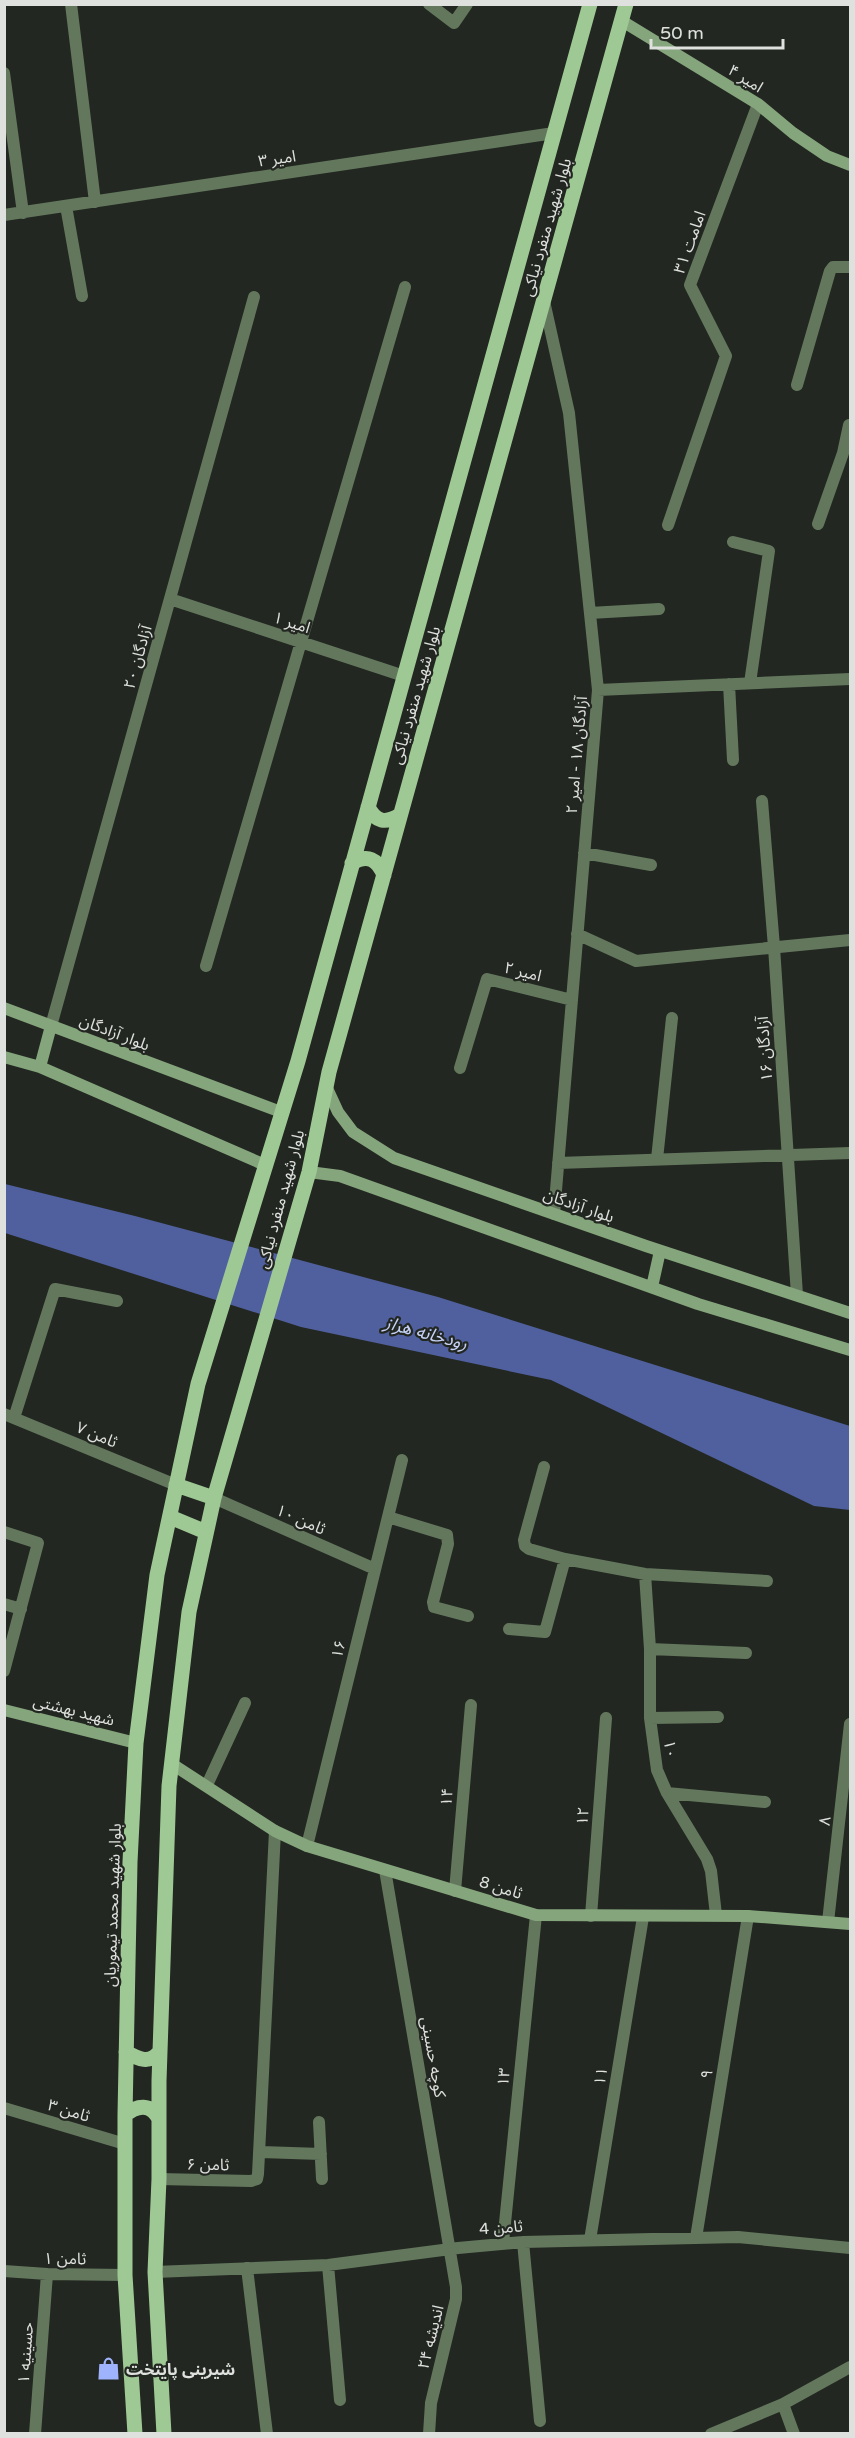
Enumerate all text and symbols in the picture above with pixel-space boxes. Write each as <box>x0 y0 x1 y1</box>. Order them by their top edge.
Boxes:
scale bar <box>651 12 783 50</box>
text: 50 m <box>660 22 704 44</box>
street label: امیر ۴ <box>724 60 767 97</box>
street label: امیر ۳ <box>257 146 297 172</box>
street label: بلوار شهید منفرد نیاکی <box>518 156 576 299</box>
street label: امامت ۳۱ <box>669 208 710 276</box>
street label: امیر ۱ <box>271 608 313 638</box>
street label: آزادگان ۲۰ <box>119 622 157 691</box>
street label: بلوار شهید منفرد نیاکی <box>387 624 445 767</box>
street label: آزادگان ۱۸ - امیر ۲ <box>562 694 592 815</box>
street label: امیر ۲ <box>502 958 544 986</box>
street label: بلوار آزادگان <box>77 1010 152 1055</box>
street label: آزادگان ۱۶ <box>753 1014 777 1082</box>
street label: بلوار شهید منفرد نیاکی <box>253 1128 309 1271</box>
street label: بلوار آزادگان <box>541 1185 617 1227</box>
water label: رودخانه هراز <box>380 1311 470 1355</box>
street label: ثامن ۷ <box>73 1417 121 1453</box>
street label: ثامن ۱۰ <box>273 1500 329 1540</box>
street label: ۱۶ <box>327 1638 351 1661</box>
street label: شهید بهشتی <box>31 1691 116 1731</box>
street label: ۱۰ <box>659 1739 681 1760</box>
street label: ۱۴ <box>436 1787 458 1807</box>
street label: ۱۲ <box>572 1806 594 1826</box>
street label: ۸ <box>815 1815 835 1827</box>
street label: بلوار شهید محمد تیموریان <box>100 1823 126 1987</box>
street label: ثامن 8 <box>477 1872 525 1904</box>
street label: کوچه حسینی <box>416 2015 450 2100</box>
street label: ۱۱ <box>590 2066 612 2087</box>
street label: ۱۳ <box>493 2067 515 2087</box>
street label: ۹ <box>696 2068 718 2080</box>
street label: ثامن ۳ <box>45 2095 92 2127</box>
street label: ثامن ۶ <box>186 2155 230 2175</box>
street label: ثامن 4 <box>479 2216 524 2239</box>
street label: ثامن ۱ <box>43 2249 87 2269</box>
street label: اندیشه ۲۴ <box>413 2303 449 2371</box>
street label: حسینیه ۱ <box>14 2322 38 2384</box>
shop icon: شیرینی پایتخت <box>95 2356 121 2382</box>
place label: شیرینی پایتخت <box>126 2360 235 2380</box>

